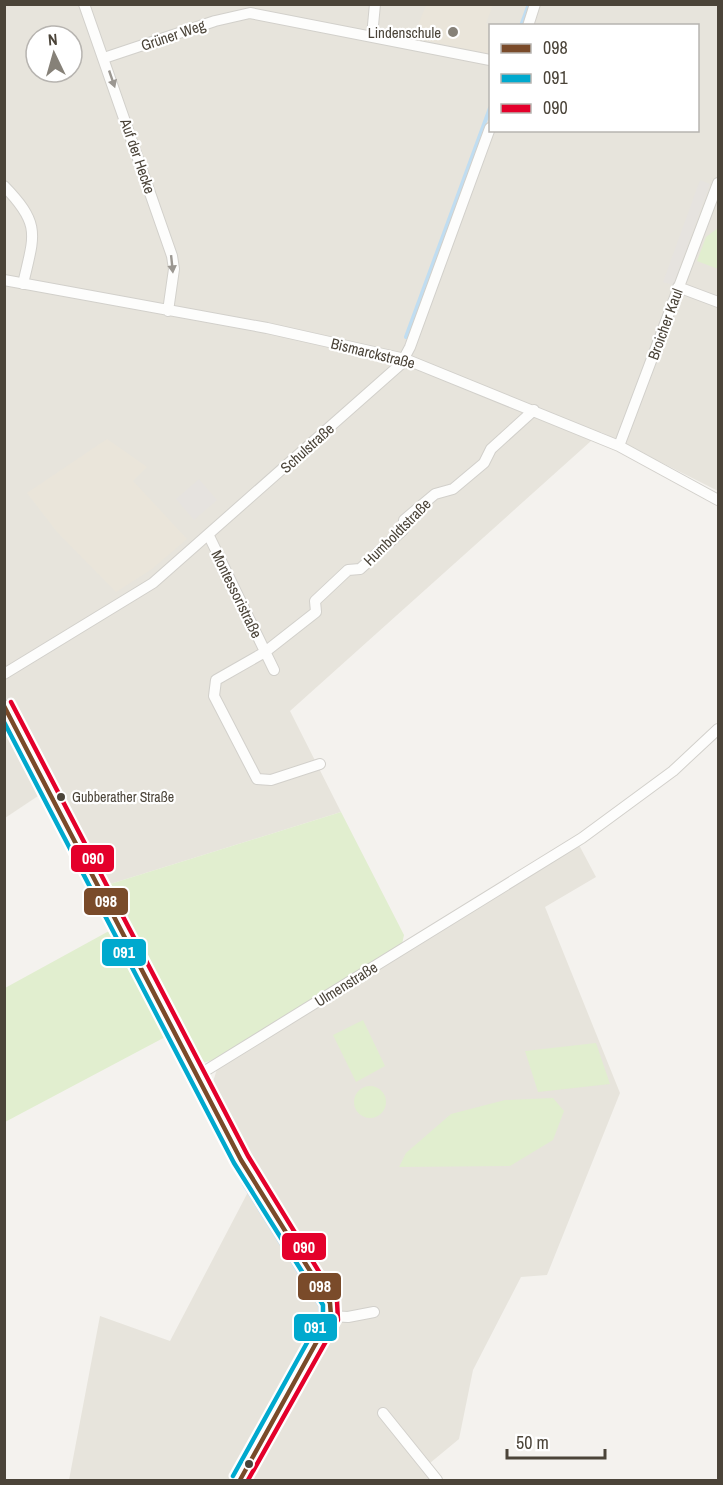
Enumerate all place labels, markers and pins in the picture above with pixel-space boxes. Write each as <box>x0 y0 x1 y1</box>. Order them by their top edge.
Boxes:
place label: Lindenschule <box>368 22 441 43</box>
marker: Lindenschule <box>446 25 460 39</box>
place label: Gubberather Straße <box>72 788 174 806</box>
marker: Gubberather Straße <box>55 791 67 803</box>
unlabelled marker <box>243 1458 255 1470</box>

